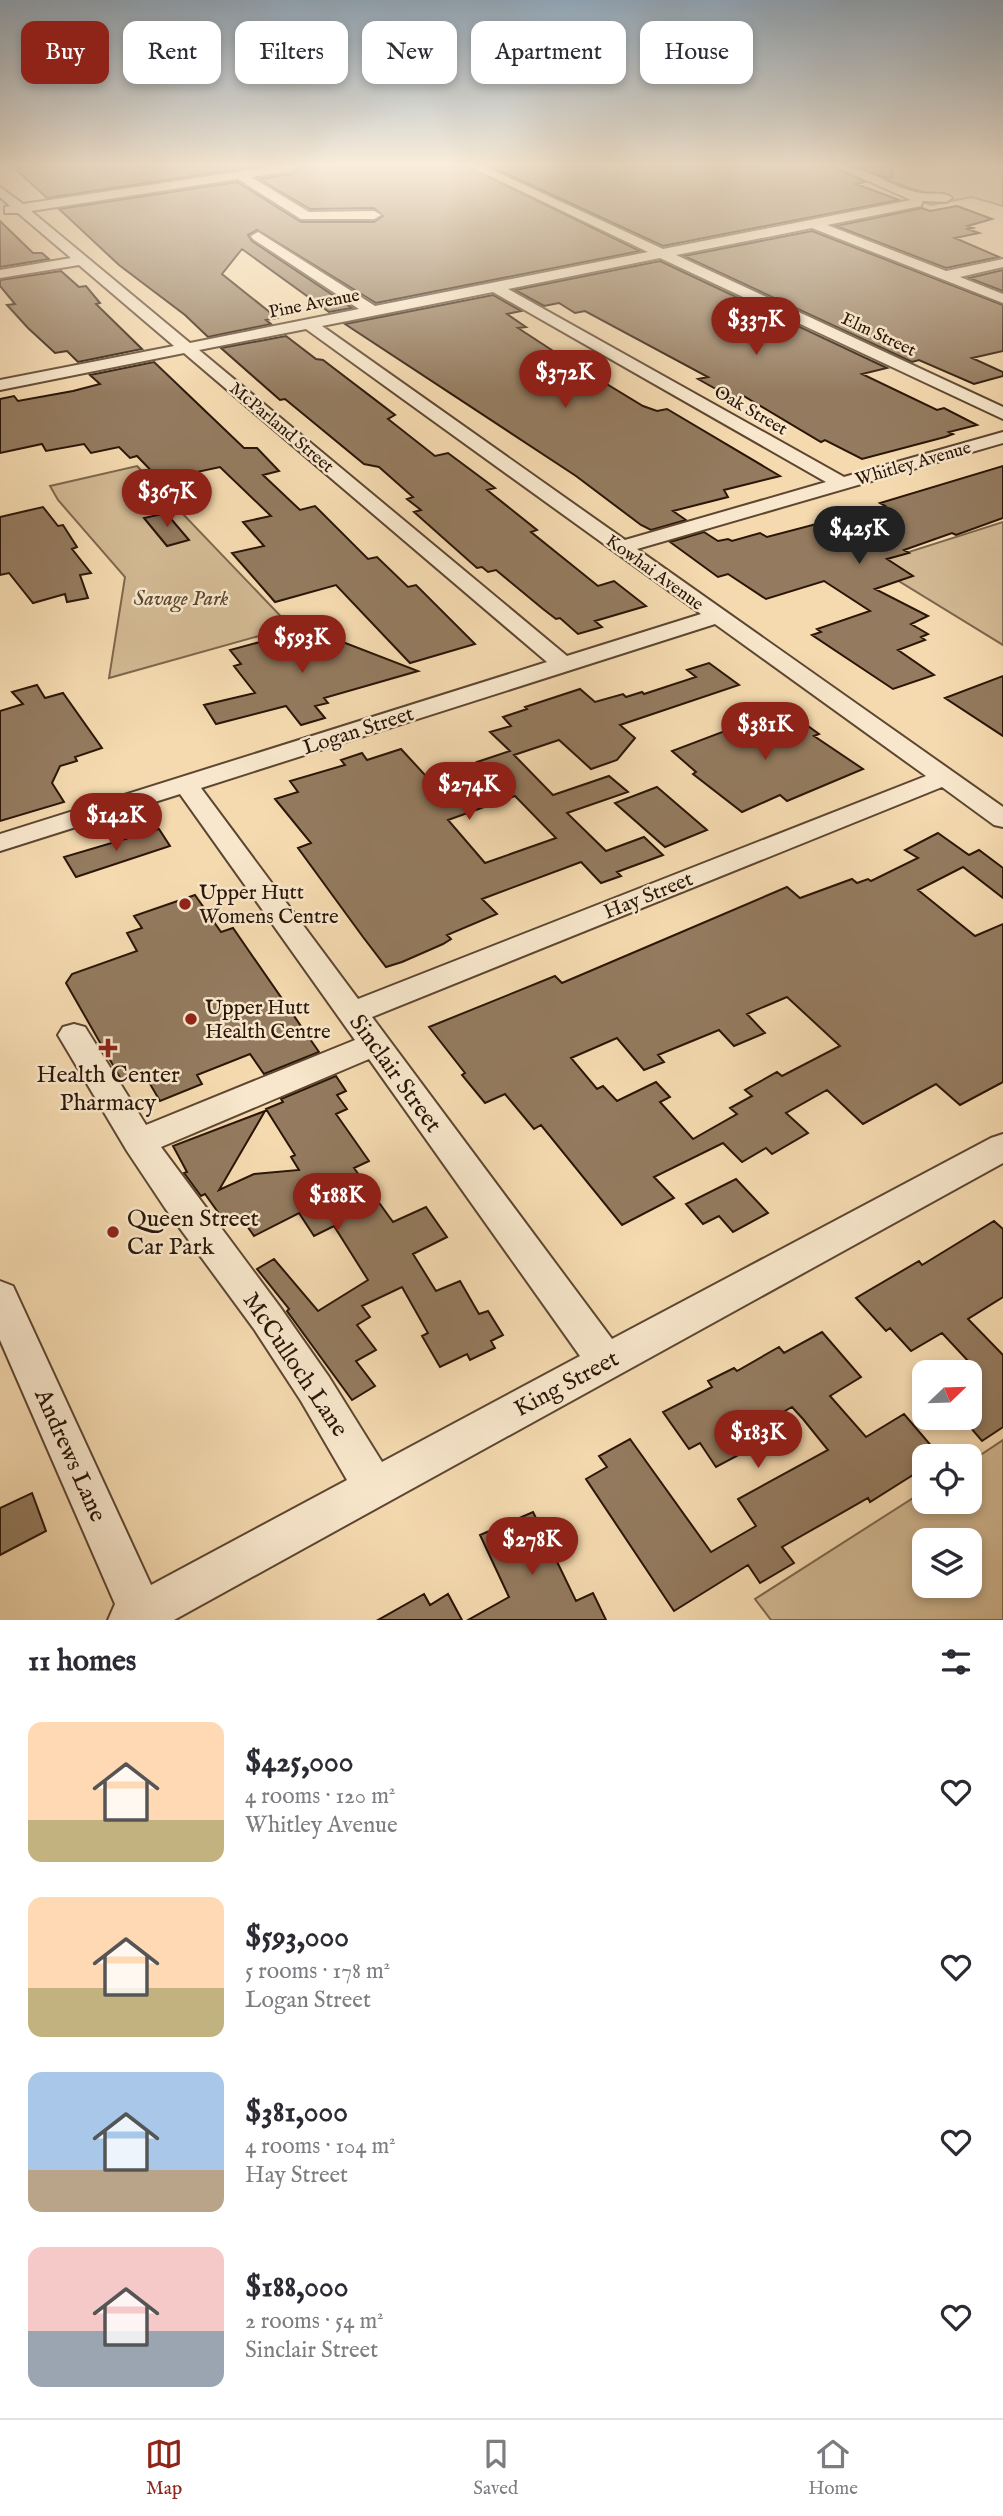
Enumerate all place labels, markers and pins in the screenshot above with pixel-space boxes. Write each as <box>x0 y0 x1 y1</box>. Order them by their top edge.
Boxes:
pin: $337K <box>707 298 805 357</box>
pin: $372K <box>516 350 614 410</box>
pin: $367K <box>118 470 216 529</box>
pin: $425K <box>810 506 908 566</box>
pin: $593K <box>253 616 351 675</box>
pin: $381K <box>716 702 814 762</box>
pin: $274K <box>420 762 518 822</box>
pin: $142K <box>67 794 165 853</box>
place label: Upper Hutt Womens Centre <box>199 880 339 931</box>
marker: Upper Hutt Womens Centre <box>177 896 193 912</box>
place label: Upper Hutt Health Centre <box>205 995 331 1046</box>
marker: Upper Hutt Health Centre <box>183 1011 199 1027</box>
marker: Health Center Pharmacy <box>100 1040 116 1056</box>
place label: Health Center Pharmacy <box>36 1060 180 1119</box>
pin: $188K <box>288 1174 386 1233</box>
place label: Queen Street Car Park <box>127 1204 259 1263</box>
marker: Queen Street Car Park <box>105 1224 121 1240</box>
pin: $183K <box>709 1410 807 1470</box>
pin: $278K <box>483 1518 581 1577</box>

